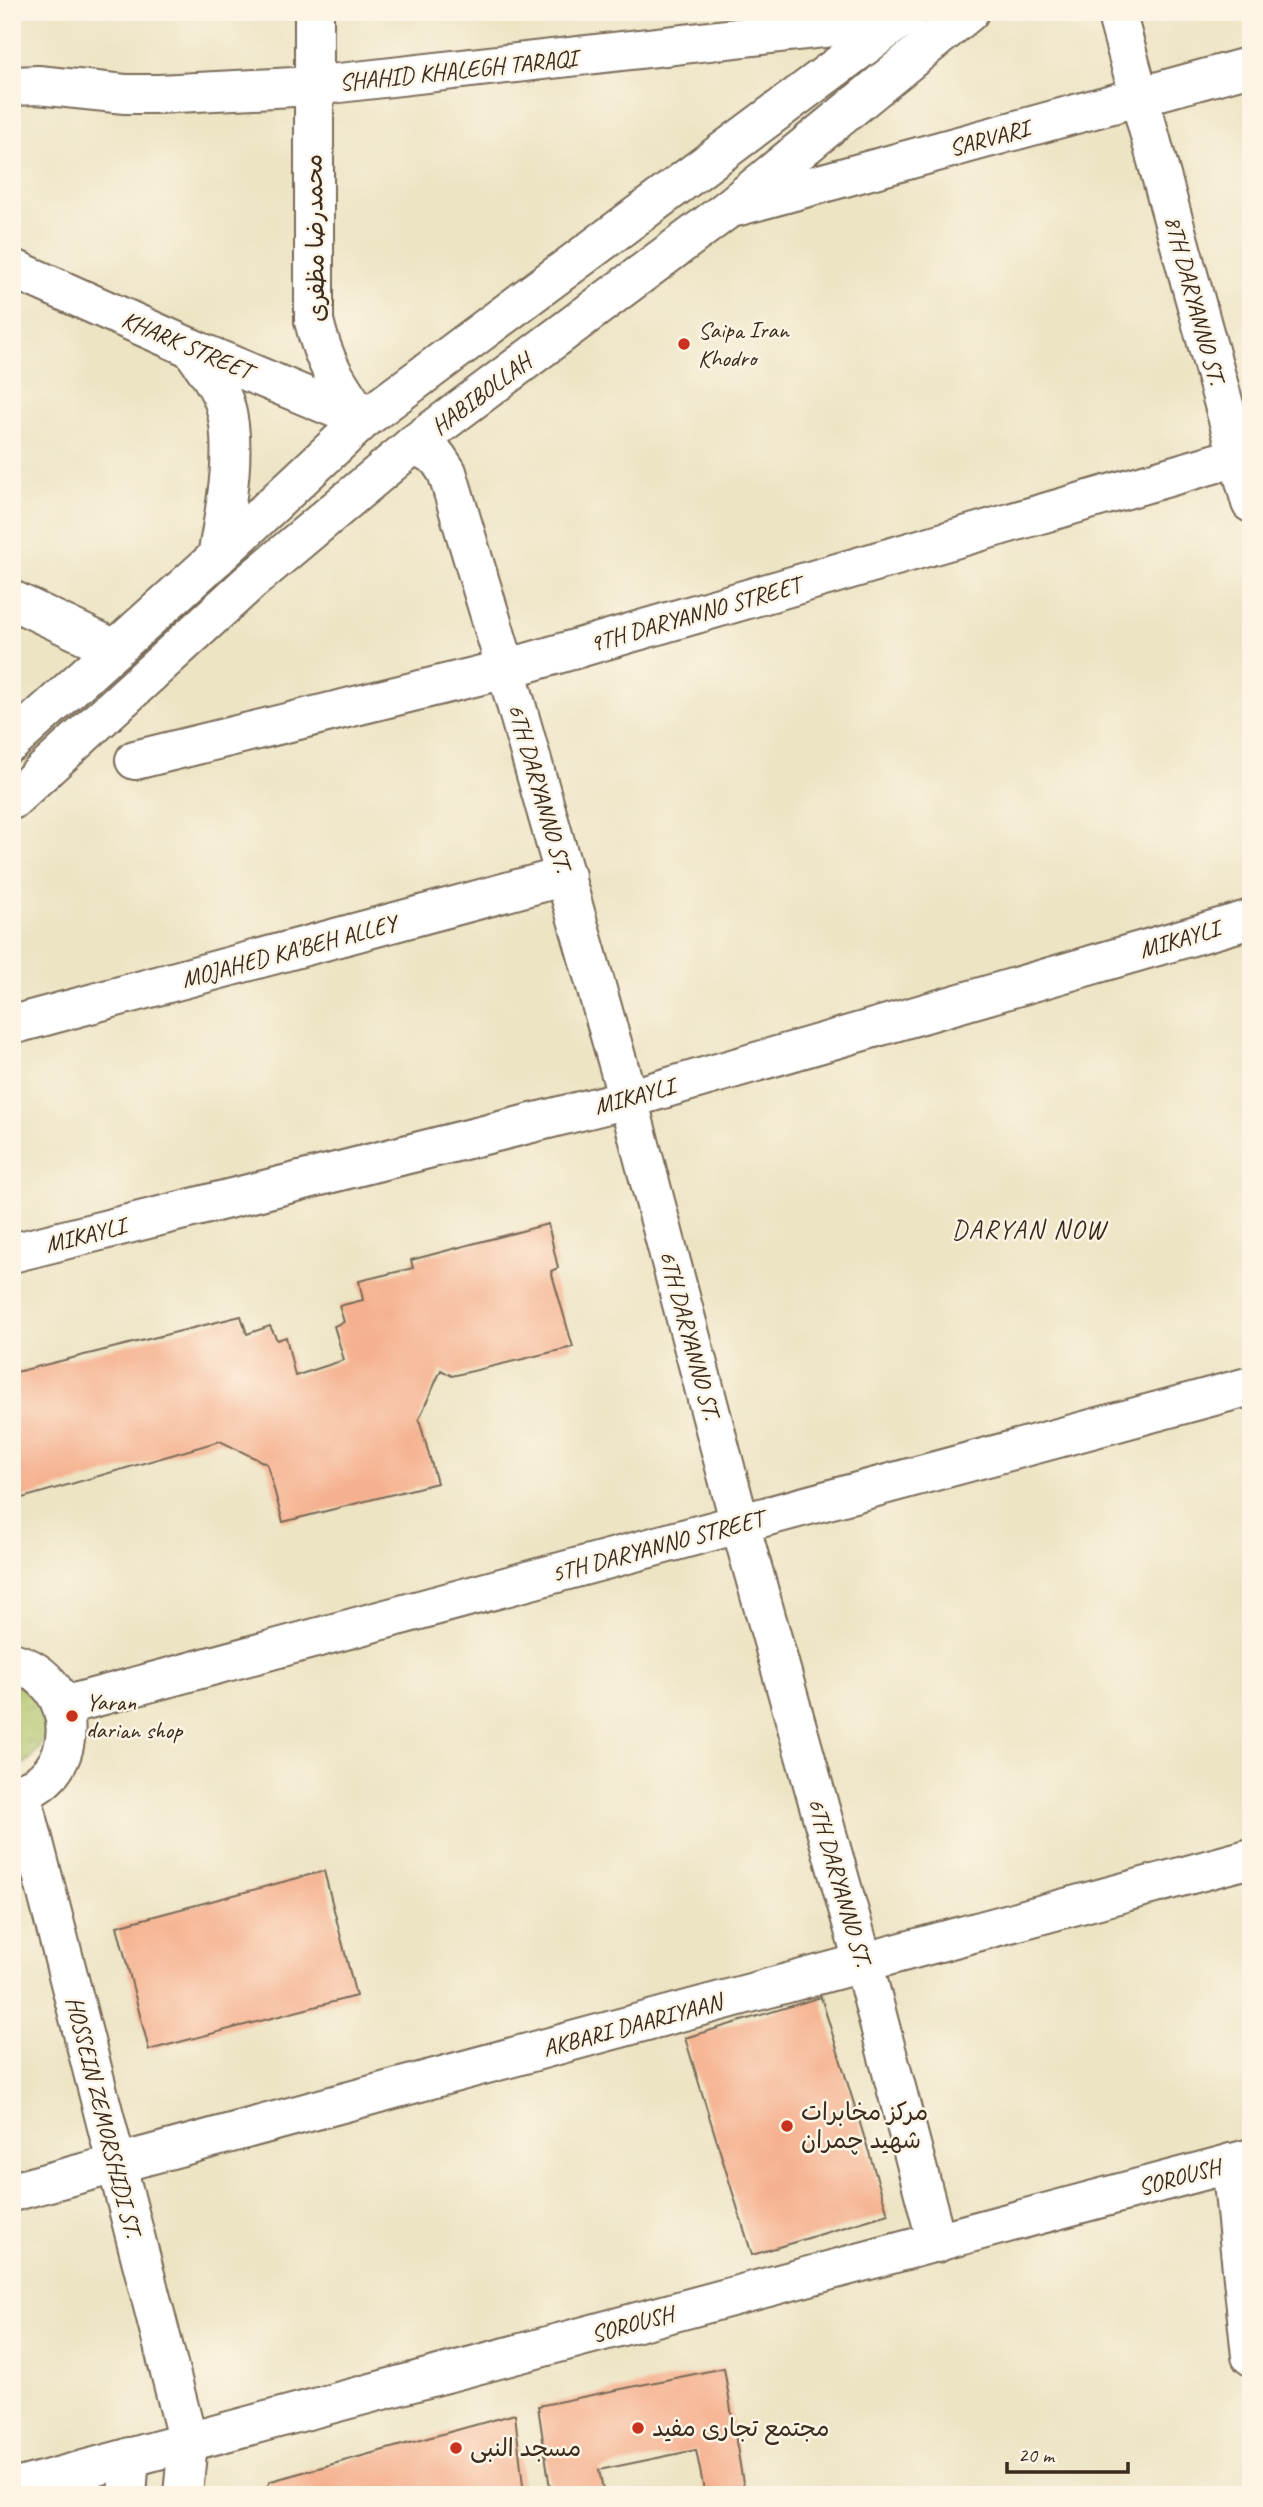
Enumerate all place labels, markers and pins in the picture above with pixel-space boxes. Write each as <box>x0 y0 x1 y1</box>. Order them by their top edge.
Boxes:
place label: Saipa Iran Khodro <box>698 315 790 373</box>
marker: Saipa Iran Khodro <box>676 336 692 352</box>
place label: Yaran darian shop <box>86 1687 184 1745</box>
marker: Yaran darian shop <box>64 1708 80 1724</box>
place label: مرکز مخابرات شهید چمران <box>801 2097 928 2155</box>
marker: مرکز مخابرات شهید چمران <box>779 2118 795 2134</box>
place label: مجتمع تجاری مفید <box>652 2413 830 2445</box>
marker: مجتمع تجاری مفید <box>630 2420 646 2436</box>
place label: مسجد النبی <box>470 2433 581 2463</box>
marker: مسجد النبی <box>448 2440 464 2456</box>

